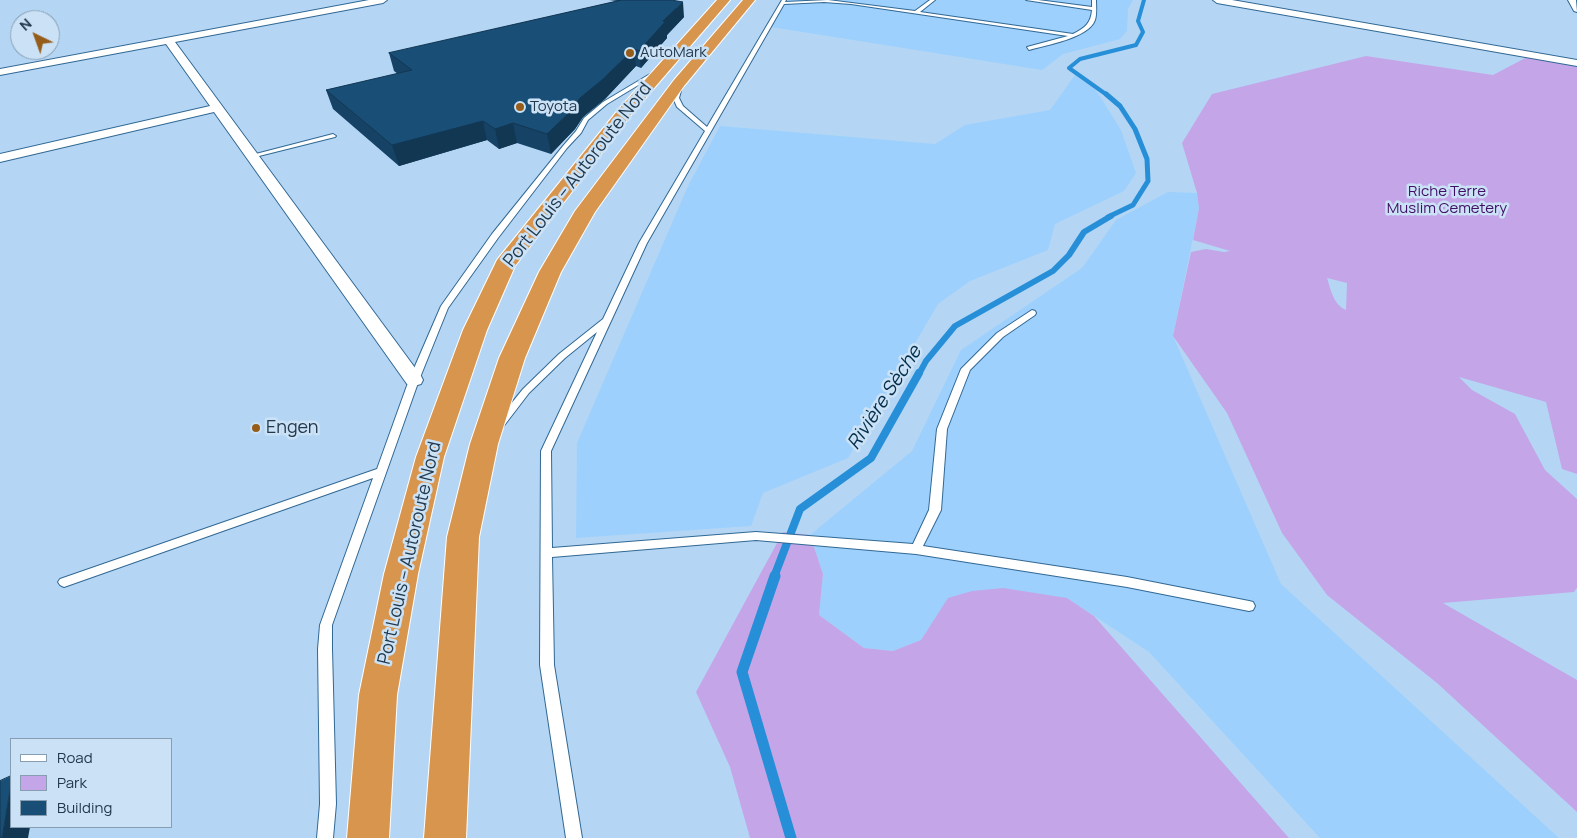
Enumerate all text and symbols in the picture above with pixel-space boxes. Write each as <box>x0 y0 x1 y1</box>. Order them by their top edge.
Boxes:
north arrow <box>10 10 60 60</box>
text: N <box>15 14 35 35</box>
place label: AutoMark <box>640 44 707 62</box>
marker: AutoMark <box>624 47 636 59</box>
street label: Port Louis – Autoroute Nord <box>499 79 657 271</box>
place label: Toyota <box>530 98 577 116</box>
marker: Toyota <box>514 101 526 113</box>
park label: Riche Terre Muslim Cemetery <box>1387 183 1507 218</box>
water label: Rivière Sèche <box>843 342 927 454</box>
place label: Engen <box>266 417 319 439</box>
marker: Engen <box>250 422 262 434</box>
street label: Port Louis – Autoroute Nord <box>374 439 446 667</box>
legend <box>10 738 172 828</box>
text: Road <box>57 747 93 768</box>
text: Park <box>57 772 87 793</box>
text: Building <box>57 797 112 818</box>

